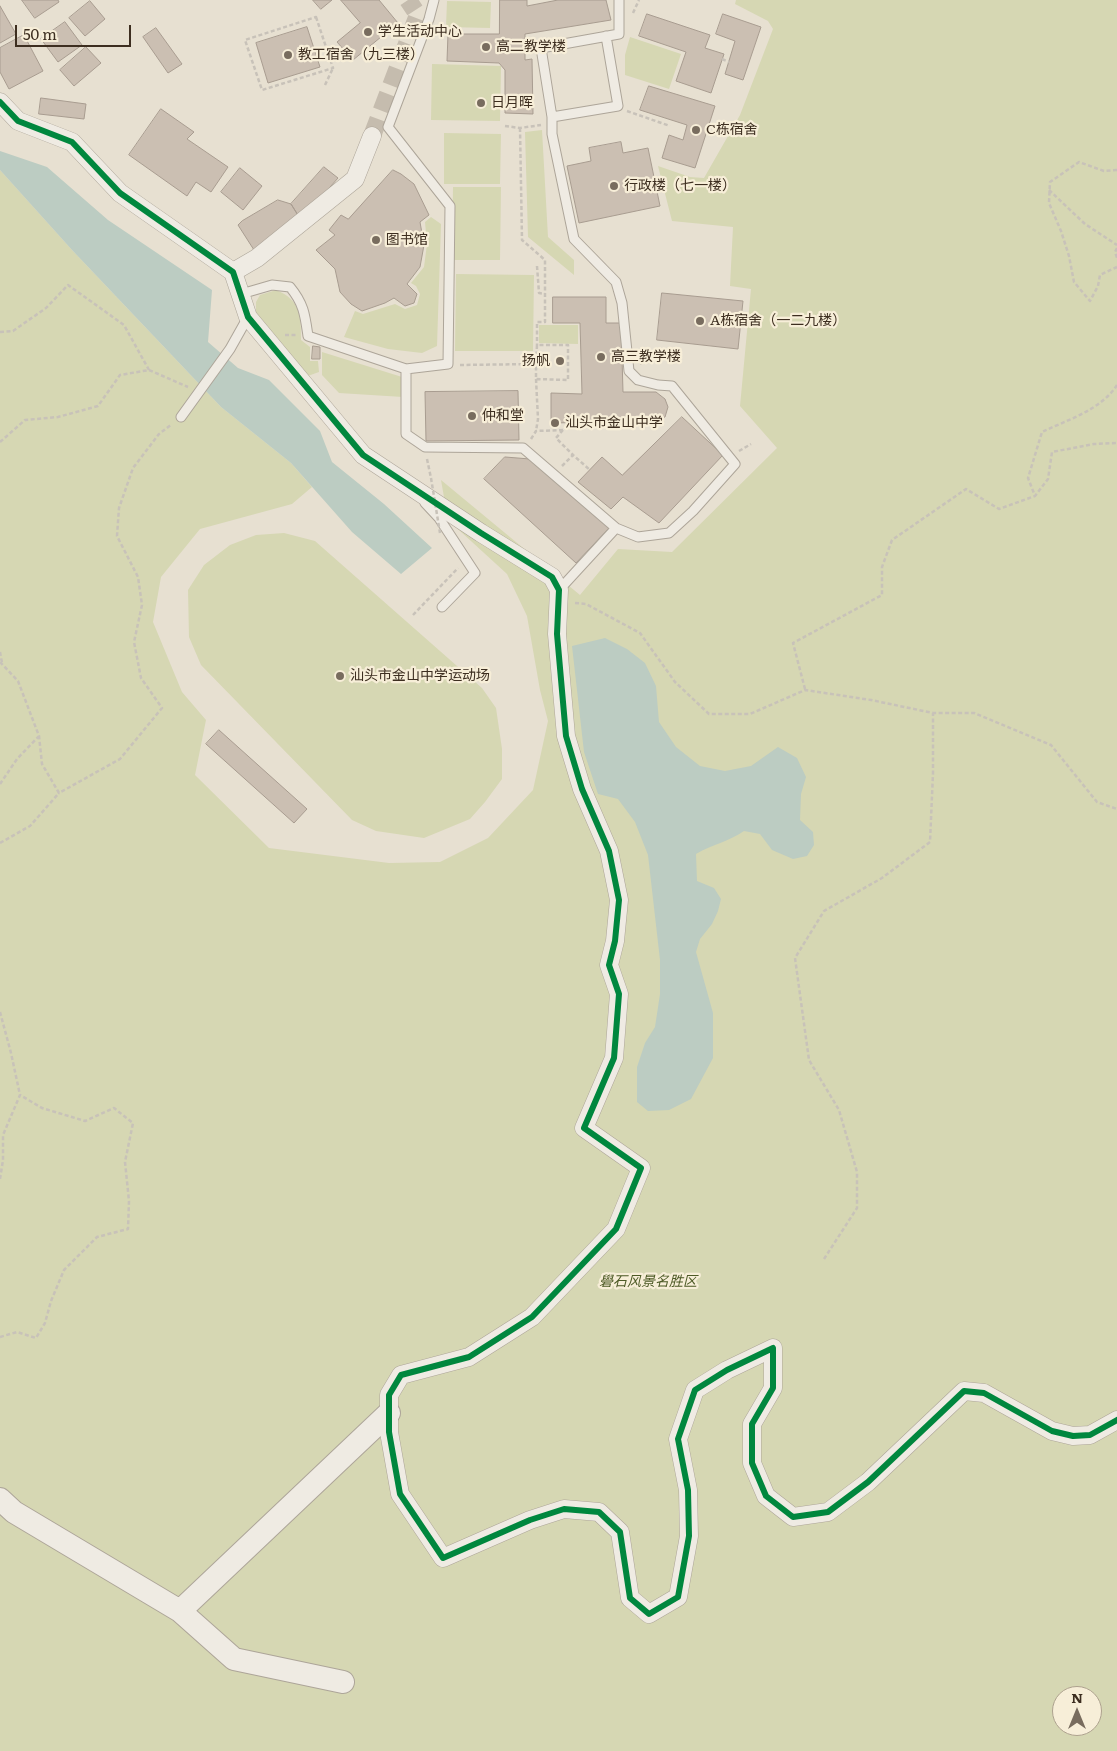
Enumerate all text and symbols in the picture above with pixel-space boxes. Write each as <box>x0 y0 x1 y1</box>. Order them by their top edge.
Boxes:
scale bar <box>18 15 134 47</box>
text: 50 m <box>23 22 57 45</box>
place label: 学生活动中心 <box>378 24 462 40</box>
marker: 学生活动中心 <box>362 26 374 38</box>
place label: 高二教学楼 <box>496 39 566 55</box>
marker: 高二教学楼 <box>480 41 492 53</box>
place label: 教工宿舍（九三楼） <box>298 47 424 63</box>
marker: 教工宿舍（九三楼） <box>282 49 294 61</box>
place label: 日月晖 <box>491 95 533 111</box>
marker: 日月晖 <box>475 97 487 109</box>
place label: C栋宿舍 <box>706 122 758 138</box>
marker: C栋宿舍 <box>690 124 702 136</box>
place label: 行政楼（七一楼） <box>624 178 736 194</box>
marker: 行政楼（七一楼） <box>608 180 620 192</box>
place label: 图书馆 <box>386 232 428 248</box>
marker: 图书馆 <box>370 234 382 246</box>
place label: A栋宿舍（一二九楼） <box>710 313 846 329</box>
marker: A栋宿舍（一二九楼） <box>694 315 706 327</box>
place label: 高三教学楼 <box>611 349 681 365</box>
marker: 高三教学楼 <box>595 351 607 363</box>
place label: 扬帆 <box>522 353 550 369</box>
marker: 扬帆 <box>554 355 566 367</box>
place label: 仲和堂 <box>482 408 524 424</box>
marker: 仲和堂 <box>466 410 478 422</box>
place label: 汕头市金山中学 <box>565 415 663 431</box>
marker: 汕头市金山中学 <box>549 417 561 429</box>
place label: 汕头市金山中学运动场 <box>350 668 490 684</box>
marker: 汕头市金山中学运动场 <box>334 670 346 682</box>
park label: 礐石风景名胜区 <box>599 1274 697 1290</box>
north arrow <box>1052 1686 1102 1736</box>
text: N <box>1071 1687 1083 1707</box>

